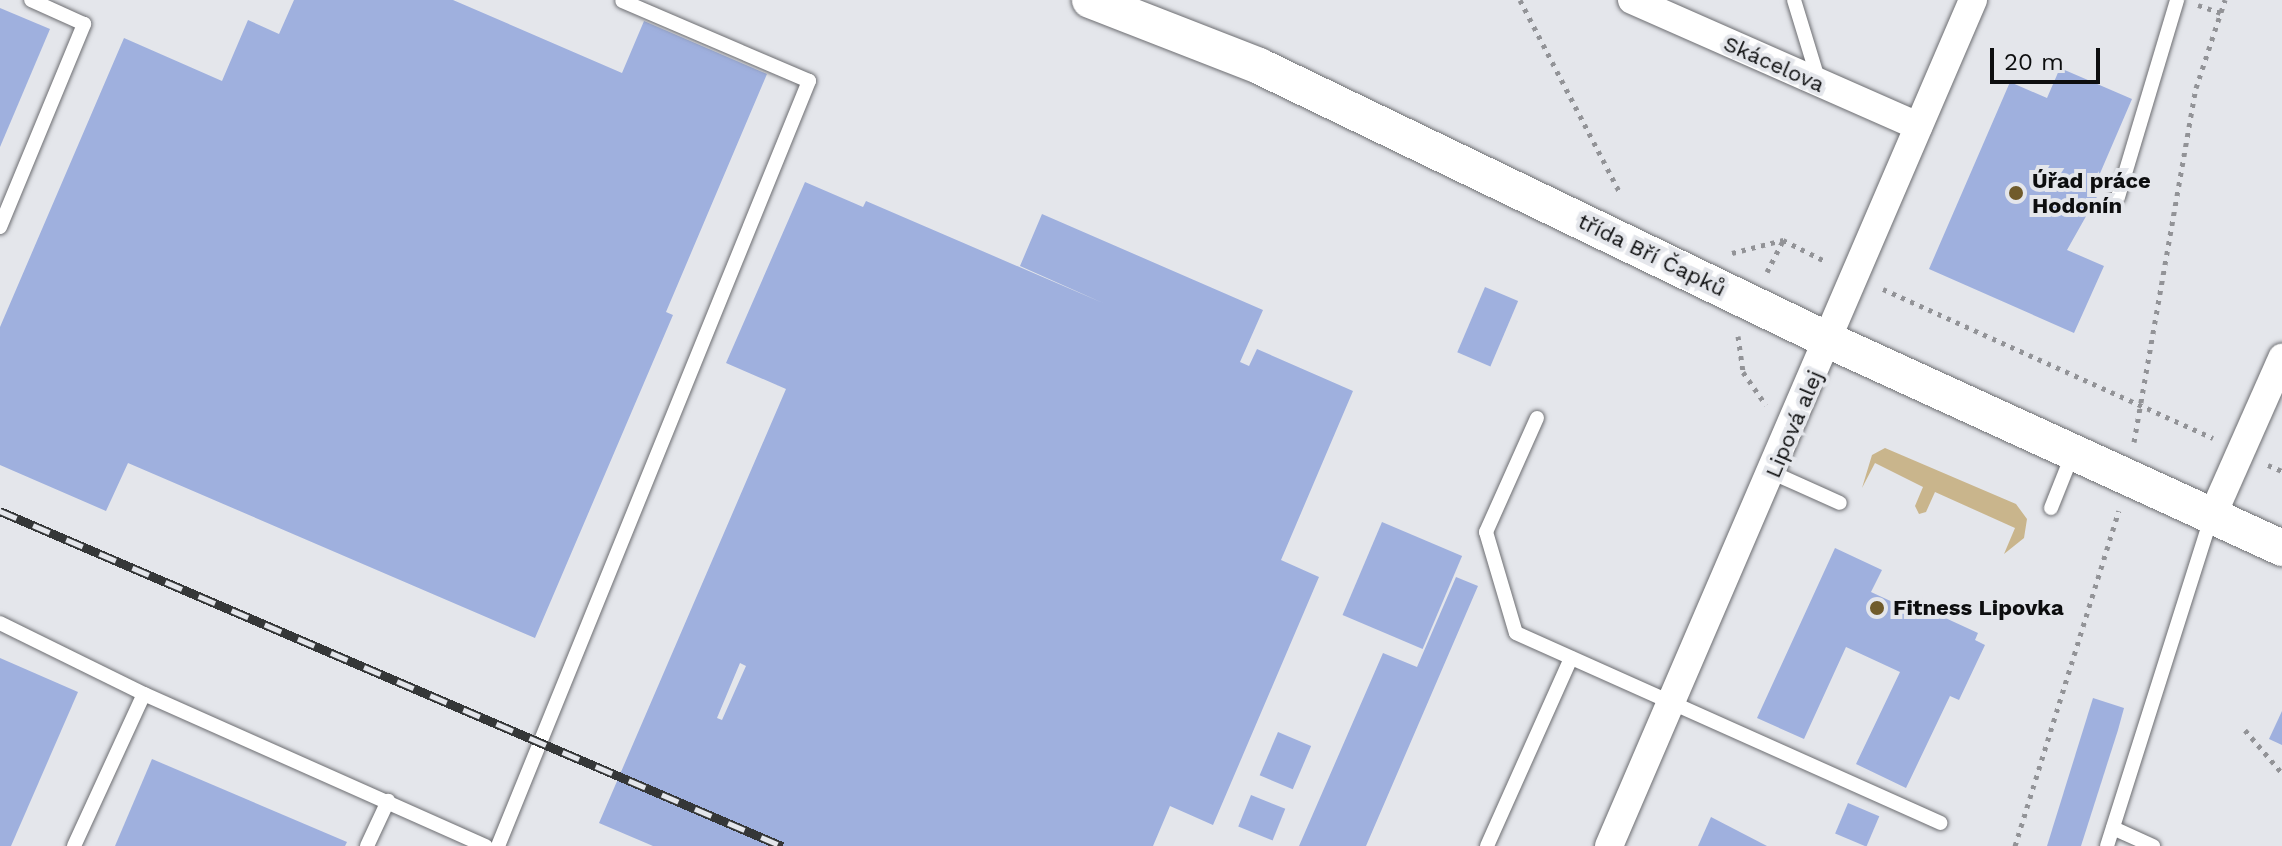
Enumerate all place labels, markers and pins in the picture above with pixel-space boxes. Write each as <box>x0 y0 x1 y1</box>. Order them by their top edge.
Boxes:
place label: Úřad práce Hodonín <box>2032 167 2151 218</box>
marker: Úřad práce Hodonín <box>2007 184 2025 202</box>
place label: Fitness Lipovka <box>1893 595 2064 621</box>
marker: Fitness Lipovka <box>1868 599 1886 617</box>

